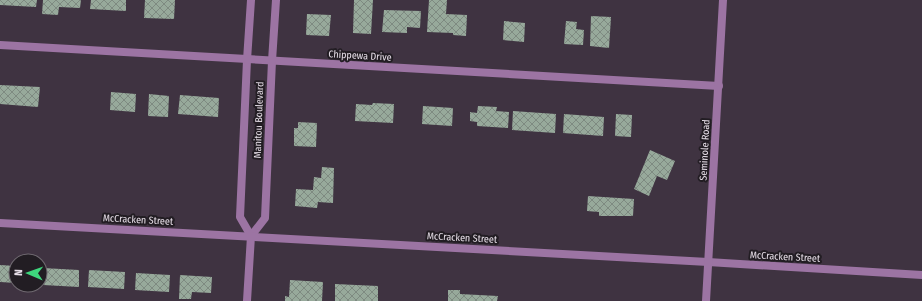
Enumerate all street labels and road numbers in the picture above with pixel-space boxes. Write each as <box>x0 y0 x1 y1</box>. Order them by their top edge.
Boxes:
street label: Chippewa Drive <box>328 48 392 64</box>
street label: Manitou Boulevard <box>252 81 266 159</box>
street label: Seminole Road <box>697 119 713 181</box>
street label: McCracken Street <box>103 212 174 228</box>
street label: McCracken Street <box>427 230 498 246</box>
street label: McCracken Street <box>750 249 821 265</box>

